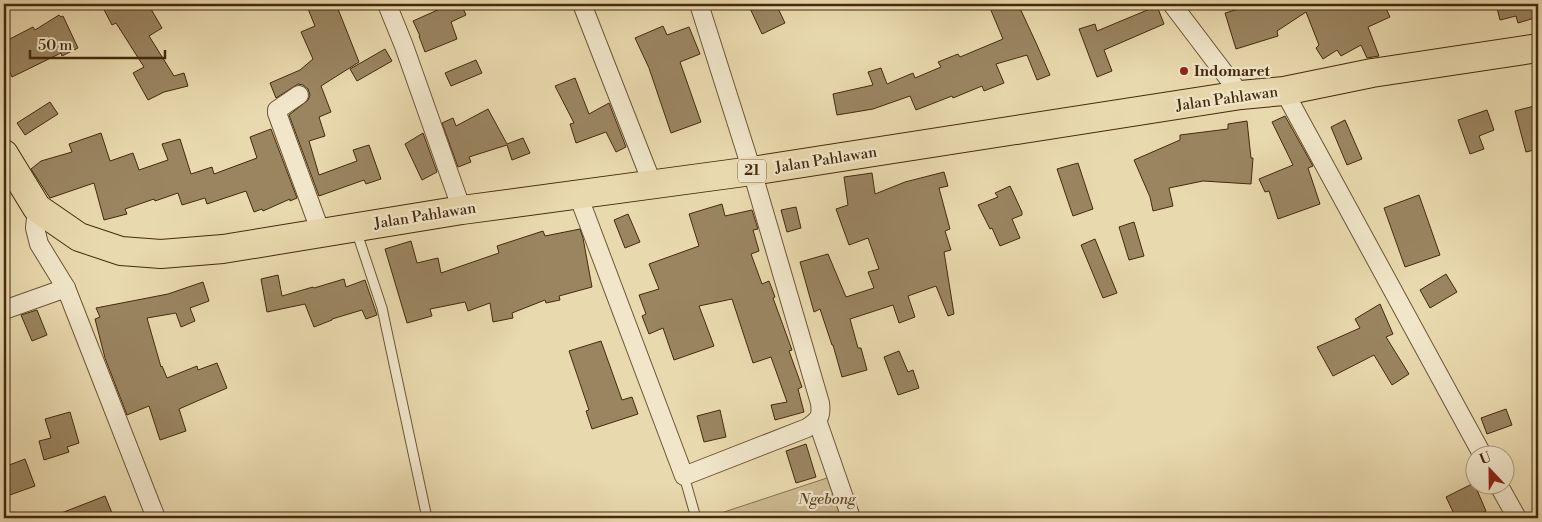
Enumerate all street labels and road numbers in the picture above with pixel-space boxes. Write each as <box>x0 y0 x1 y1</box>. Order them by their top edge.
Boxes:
street label: Jalan Pahlawan <box>1174 82 1279 116</box>
street label: Jalan Pahlawan <box>773 143 878 178</box>
road number: 21 <box>738 160 766 182</box>
street label: Jalan Pahlawan <box>372 199 477 234</box>

